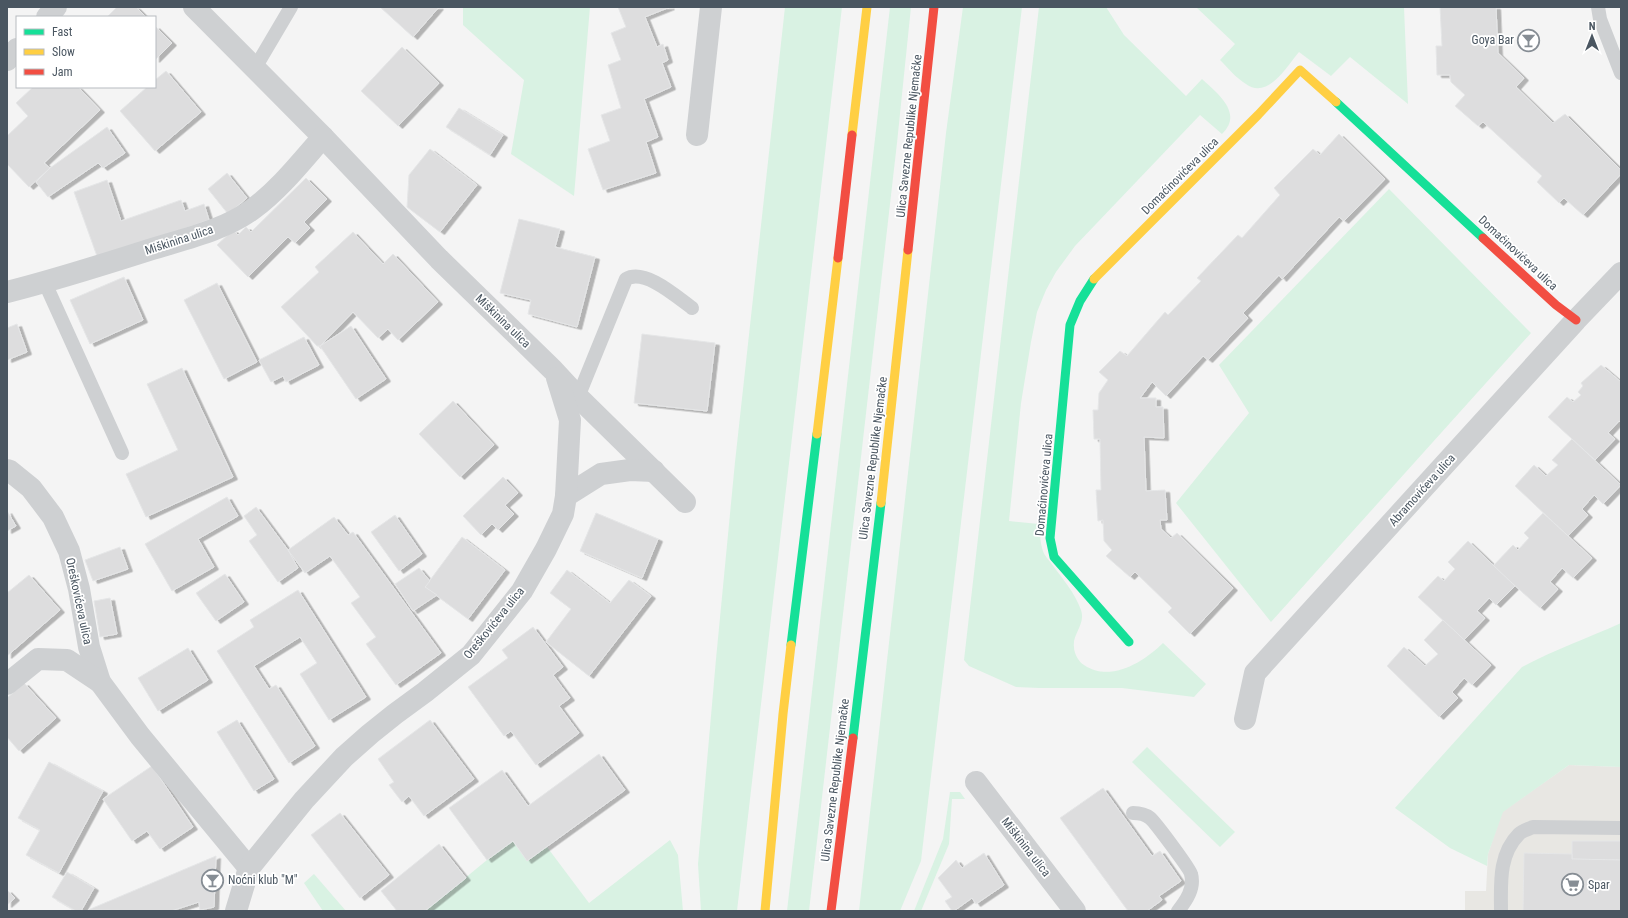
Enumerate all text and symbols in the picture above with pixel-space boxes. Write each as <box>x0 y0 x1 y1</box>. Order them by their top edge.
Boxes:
legend <box>16 16 156 88</box>
north arrow <box>1572 16 1612 56</box>
text: N <box>1589 20 1596 33</box>
text: Fast <box>52 25 73 39</box>
bar icon: Goya Bar <box>1516 27 1542 53</box>
place label: Goya Bar <box>1472 33 1514 47</box>
text: Slow <box>52 45 75 59</box>
street label: Ulica Savezne Republike Njemačke <box>893 53 925 218</box>
text: Jam <box>52 65 73 79</box>
street label: Domaćinovićeva ulica <box>1139 135 1221 217</box>
street label: Domaćinovićeva ulica <box>1476 213 1561 293</box>
street label: Miškinina ulica <box>143 222 215 258</box>
street label: Miškinina ulica <box>473 291 534 351</box>
street label: Ulica Savezne Republike Njemačke <box>856 375 890 540</box>
street label: Domaćinovićeva ulica <box>1033 433 1055 537</box>
street label: Abramovićeva ulica <box>1386 451 1458 529</box>
street label: Oreškovićeva ulica <box>63 556 95 646</box>
street label: Oreškovićeva ulica <box>461 584 527 662</box>
street label: Ulica Savezne Republike Njemačke <box>818 697 852 862</box>
street label: Miškinina ulica <box>999 815 1054 879</box>
bar icon: Noćni klub "M" <box>199 867 225 893</box>
supermarket icon: Spar <box>1559 872 1585 898</box>
place label: Noćni klub "M" <box>228 873 298 887</box>
place label: Spar <box>1588 878 1610 892</box>

